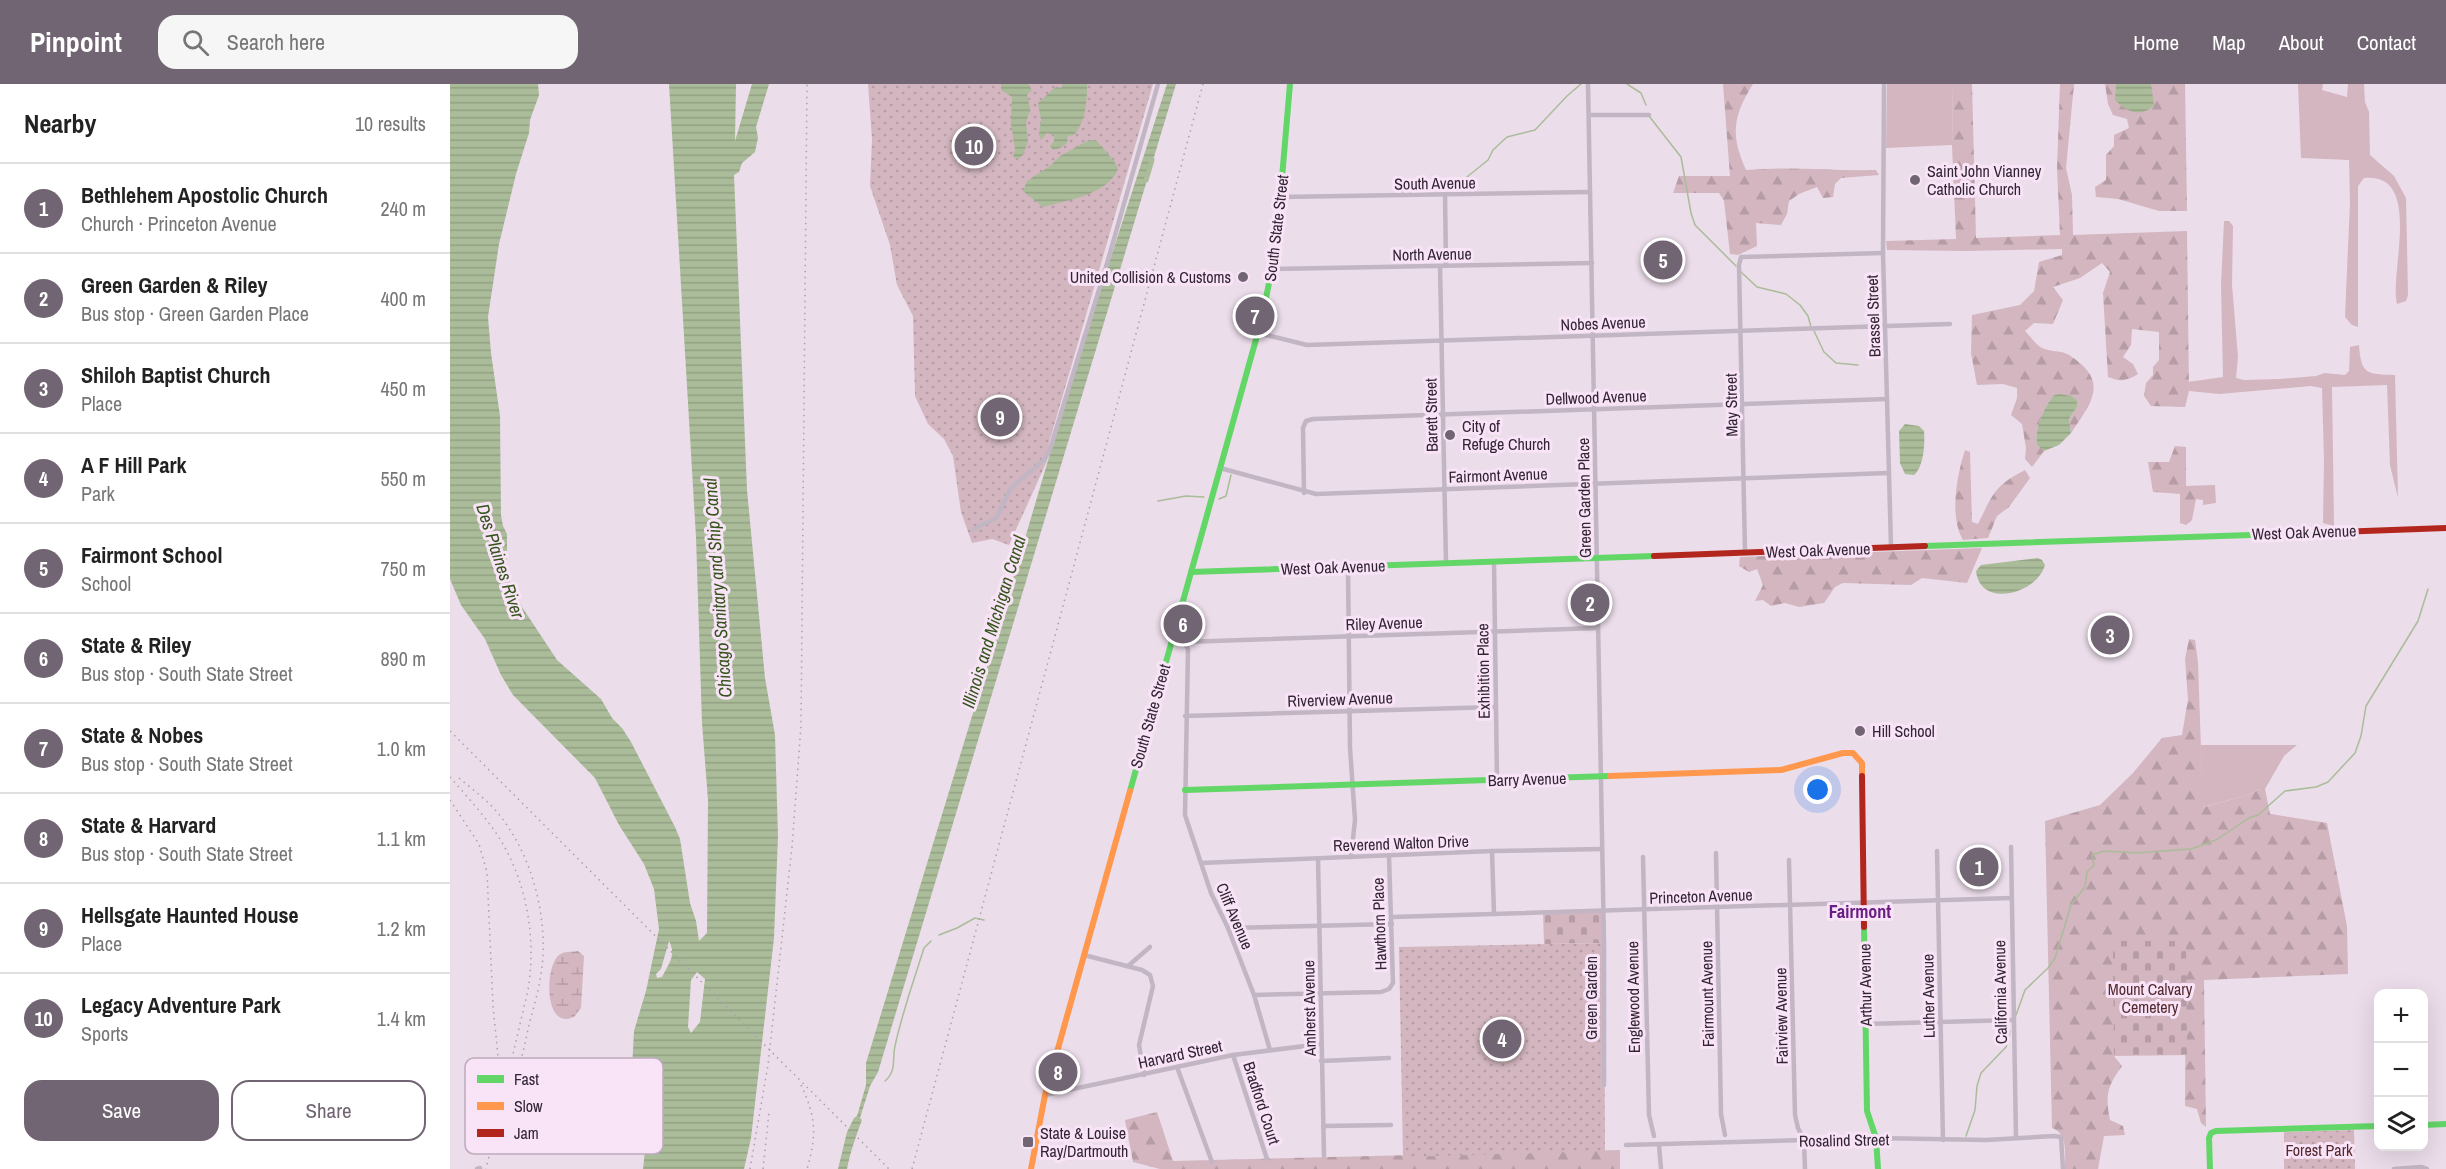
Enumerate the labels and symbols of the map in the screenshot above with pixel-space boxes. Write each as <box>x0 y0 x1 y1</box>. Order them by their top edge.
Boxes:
pin: 10 <box>954 124 994 168</box>
place label: Saint John Vianney Catholic Church <box>1927 160 2042 200</box>
street label: South Avenue <box>1394 171 1476 195</box>
street label: South State Street <box>1259 173 1293 283</box>
marker: Saint John Vianney Catholic Church <box>1908 173 1922 187</box>
pin: 5 <box>1644 238 1682 282</box>
street label: North Avenue <box>1392 242 1472 266</box>
place label: United Collision & Customs <box>1070 266 1231 288</box>
marker: United Collision & Customs <box>1236 270 1250 284</box>
street label: Brassel Street <box>1861 274 1885 358</box>
pin: 7 <box>1236 294 1274 338</box>
street label: Nobes Avenue <box>1560 311 1646 335</box>
street label: May Street <box>1719 373 1743 437</box>
street label: Barett Street <box>1419 378 1443 452</box>
street label: Dellwood Avenue <box>1545 384 1647 410</box>
pin: 9 <box>980 394 1020 440</box>
place label: City of Refuge Church <box>1462 415 1550 455</box>
marker: City of Refuge Church <box>1443 428 1457 442</box>
street label: Green Garden Place <box>1572 438 1596 558</box>
street label: Fairmont Avenue <box>1448 462 1548 488</box>
water label: Chicago Sanitary and Ship Canal <box>697 477 738 699</box>
water label: Des Plaines River <box>470 500 531 622</box>
street label: West Oak Avenue <box>2251 519 2357 545</box>
water label: Illinois and Michigan Canal <box>955 532 1032 711</box>
street label: West Oak Avenue <box>1765 537 1871 563</box>
street label: West Oak Avenue <box>1280 554 1386 580</box>
pin: 2 <box>1570 580 1610 626</box>
pin: 6 <box>1164 602 1202 646</box>
street label: Riley Avenue <box>1345 611 1423 635</box>
pin: 3 <box>2090 612 2130 658</box>
street label: Exhibition Place <box>1471 623 1495 719</box>
street label: South State Street <box>1125 661 1175 771</box>
street label: Riverview Avenue <box>1287 686 1393 712</box>
place label: Hill School <box>1872 720 1935 742</box>
marker: Hill School <box>1853 724 1867 738</box>
street label: Barry Avenue <box>1487 767 1567 791</box>
your location <box>1803 775 1832 804</box>
street label: Reverend Walton Drive <box>1333 830 1469 856</box>
pin: 1 <box>1960 844 1999 890</box>
street label: Hawthorn Place <box>1366 877 1392 971</box>
street label: Cliff Avenue <box>1211 879 1259 953</box>
street label: Princeton Avenue <box>1649 883 1753 909</box>
district label: Fairmont <box>1829 899 1891 924</box>
street label: California Avenue <box>1988 940 2012 1044</box>
street label: Englewood Avenue <box>1621 941 1645 1053</box>
street label: Fairmount Avenue <box>1695 941 1719 1047</box>
street label: Arthur Avenue <box>1853 943 1877 1028</box>
street label: Luther Avenue <box>1916 954 1940 1038</box>
street label: Green Garden <box>1580 956 1602 1040</box>
street label: Amherst Avenue <box>1297 960 1321 1057</box>
street label: Fairview Avenue <box>1769 967 1793 1065</box>
park label: Mount Calvary Cemetery <box>2108 978 2193 1018</box>
pin: 4 <box>1482 1016 1522 1062</box>
street label: Harvard Street <box>1136 1034 1224 1074</box>
pin: 8 <box>1038 1050 1078 1094</box>
legend <box>465 1058 663 1154</box>
street label: Bradford Court <box>1238 1059 1286 1148</box>
text: Fast <box>514 1068 539 1090</box>
text: Slow <box>514 1095 543 1117</box>
text: Jam <box>514 1122 539 1144</box>
place label: State & Louise Ray/Dartmouth <box>1040 1122 1128 1162</box>
street label: Rosalind Street <box>1799 1128 1890 1152</box>
marker: State & Louise Ray/Dartmouth <box>1021 1135 1035 1149</box>
park label: Forest Park <box>2285 1139 2353 1161</box>

